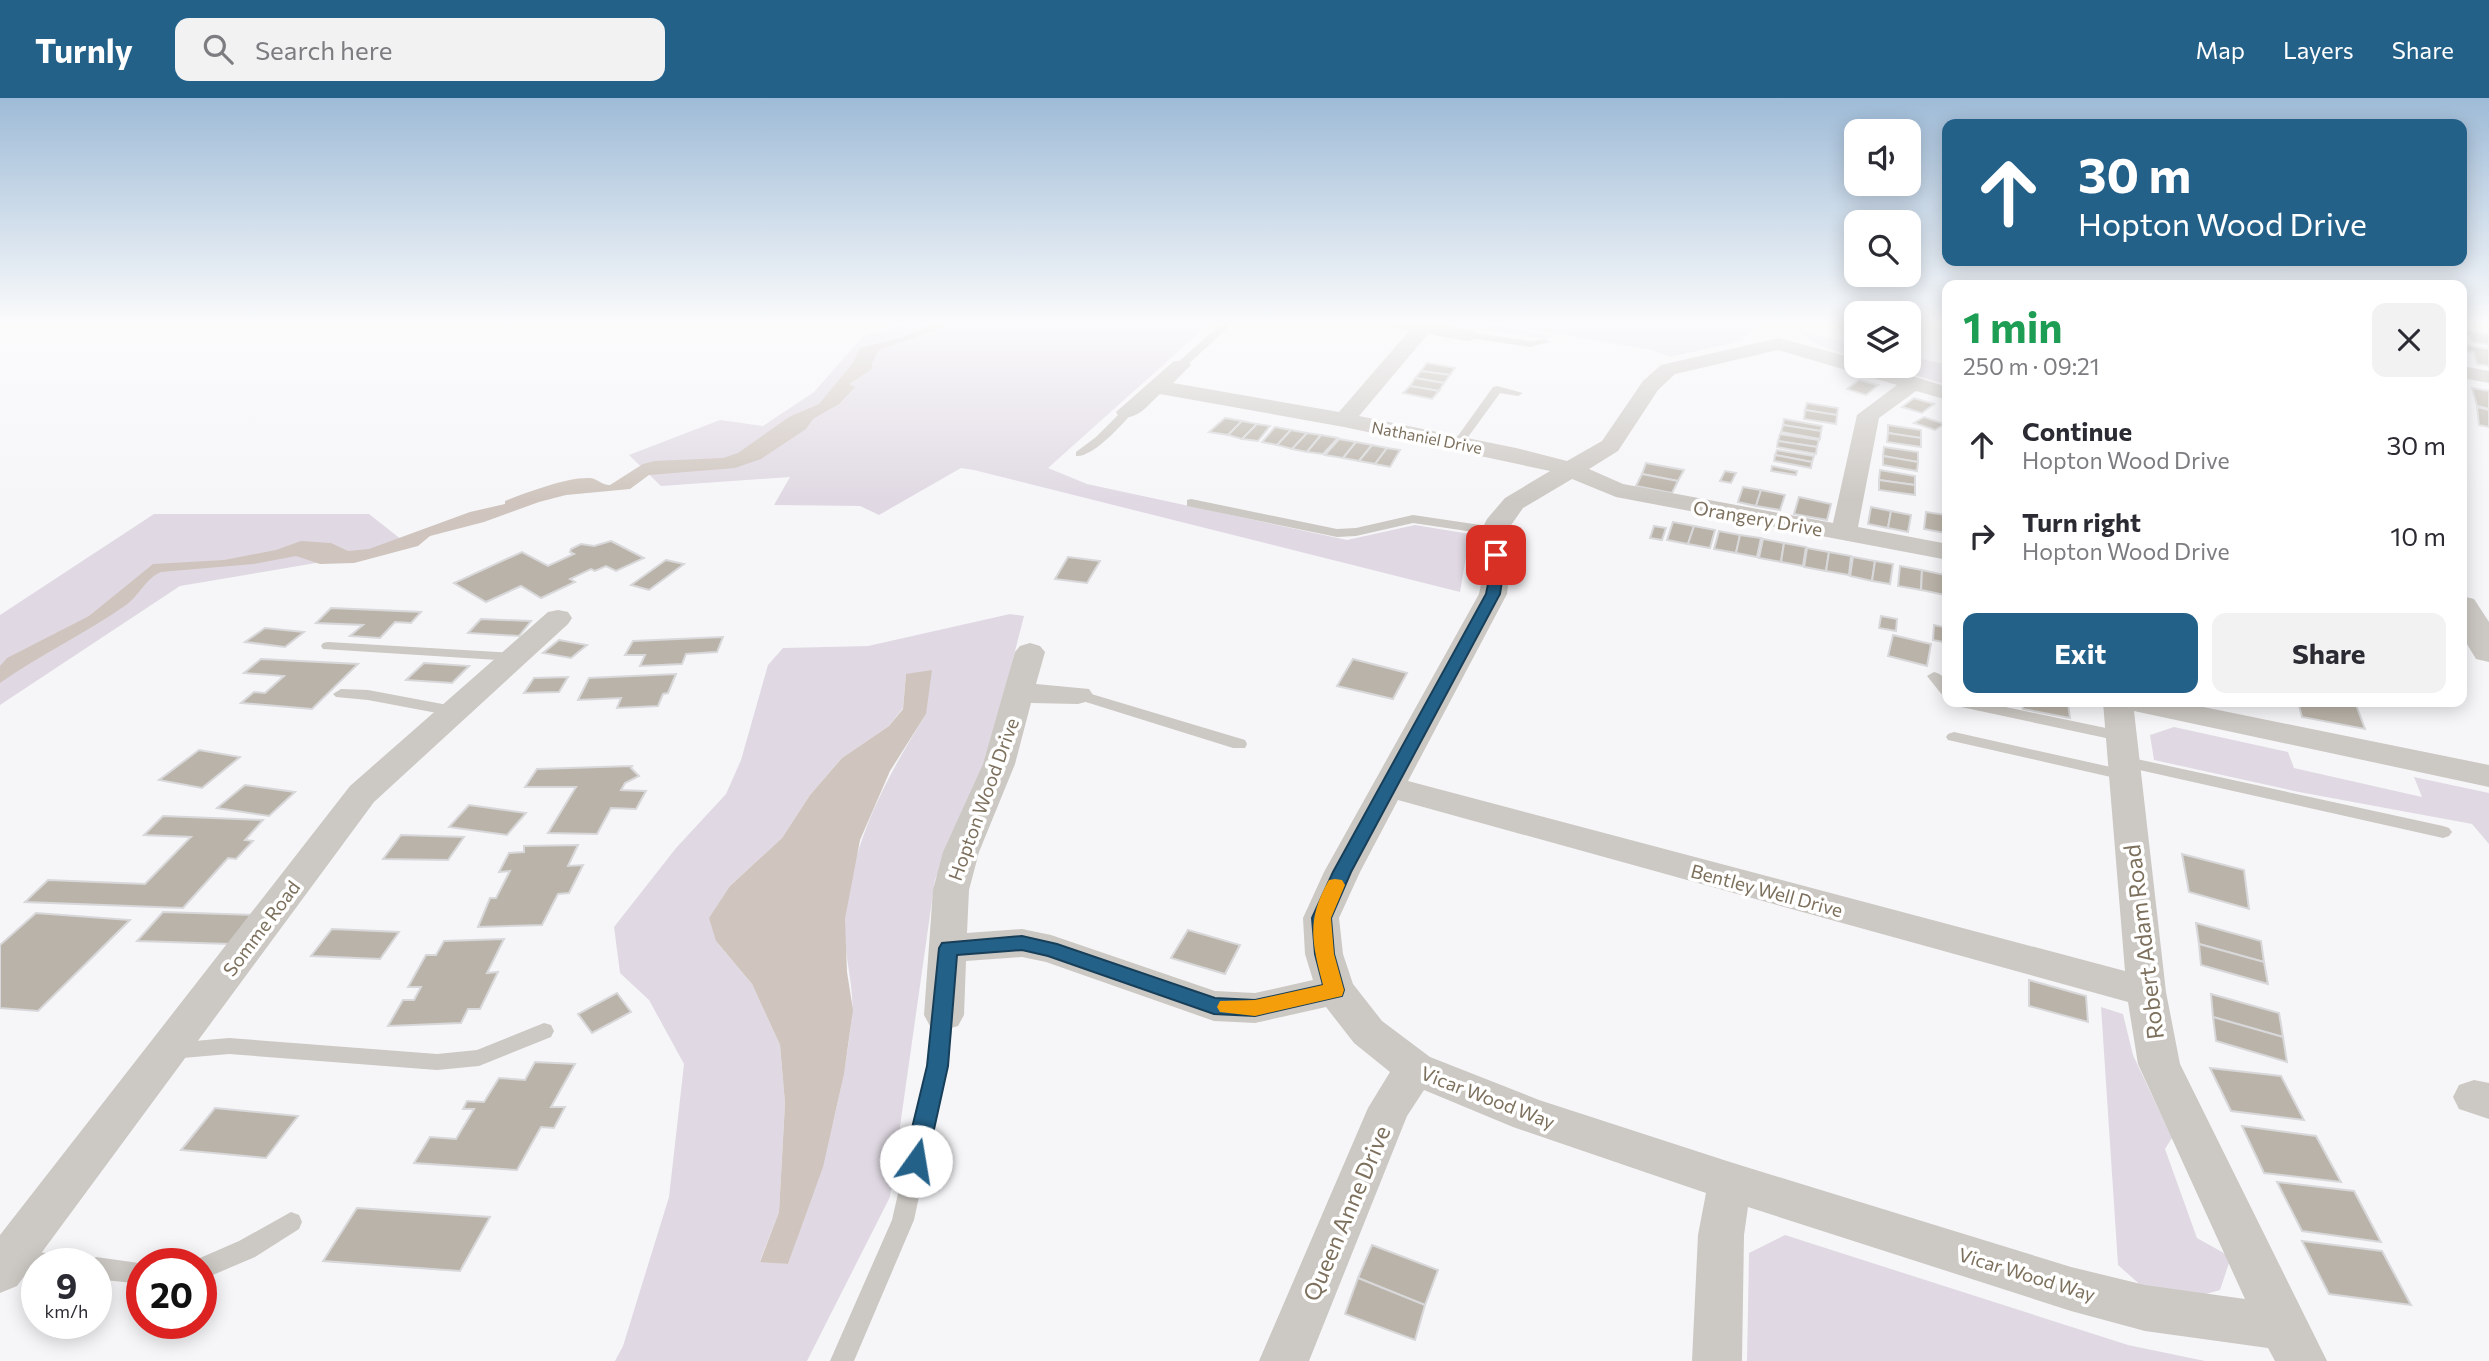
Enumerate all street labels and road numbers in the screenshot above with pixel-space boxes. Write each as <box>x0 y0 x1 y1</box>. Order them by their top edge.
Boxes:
street label: Nathaniel Drive <box>1370 417 1484 457</box>
street label: Orangery Drive <box>1692 495 1824 541</box>
street label: Hopton Wood Drive <box>943 714 1023 884</box>
street label: Robert Adam Road <box>2117 843 2169 1041</box>
street label: Bentley Well Drive <box>1689 859 1845 921</box>
street label: Somme Road <box>218 876 304 980</box>
street label: Vicar Wood Way <box>1418 1061 1558 1133</box>
street label: Queen Anne Drive <box>1296 1121 1396 1305</box>
street label: Vicar Wood Way <box>1956 1242 2098 1306</box>

